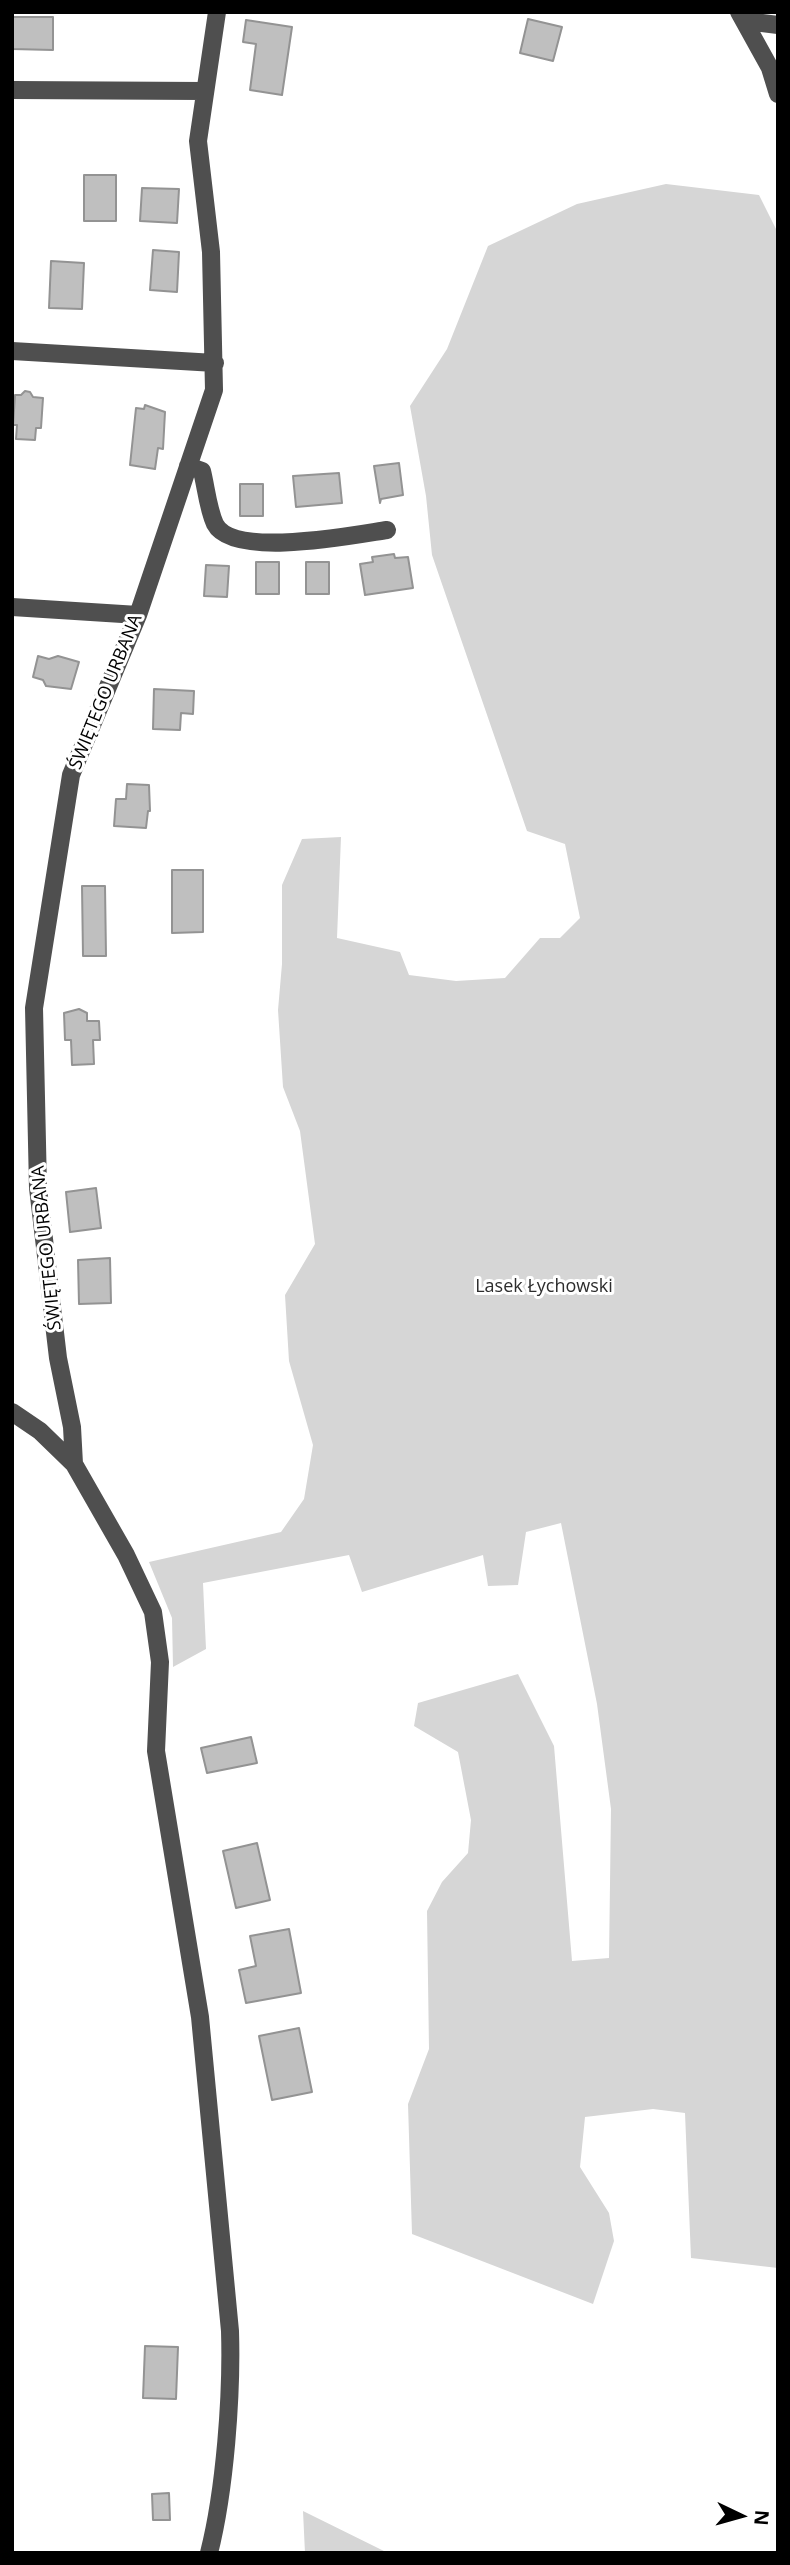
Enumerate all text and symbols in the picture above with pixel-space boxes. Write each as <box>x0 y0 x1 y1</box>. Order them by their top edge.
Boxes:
street label: ŚWIĘTEGO URBANA <box>65 611 147 773</box>
street label: ŚWIĘTEGO URBANA <box>28 1165 66 1331</box>
park label: Lasek Łychowski <box>475 1276 613 1298</box>
north arrow <box>706 2481 776 2551</box>
text: N <box>748 2509 776 2527</box>

